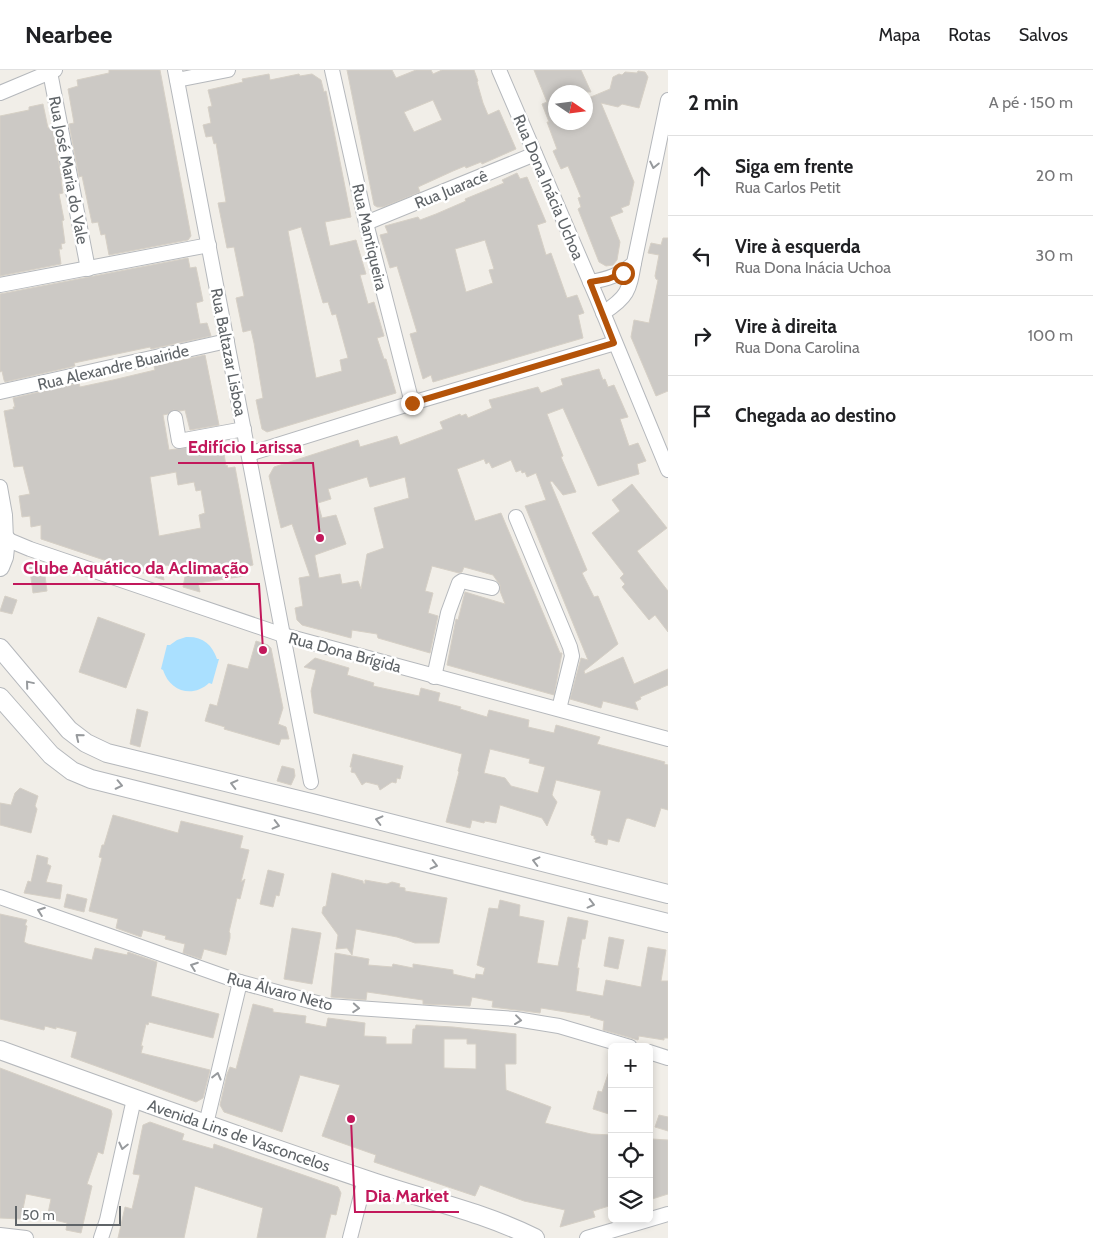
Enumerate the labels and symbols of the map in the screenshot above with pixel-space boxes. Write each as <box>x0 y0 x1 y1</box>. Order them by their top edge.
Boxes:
north arrow <box>548 85 593 130</box>
street label: Rua José Maria do Vale <box>45 94 92 246</box>
street label: Rua Dona Inácia Uchoa <box>509 112 588 263</box>
one-way arrow <box>650 161 660 169</box>
street label: Rua Juaracê <box>412 166 490 213</box>
street label: Rua Mantiqueira <box>348 182 391 293</box>
route start <box>612 262 635 285</box>
street label: Rua Baltazar Lisboa <box>207 286 250 418</box>
street label: Rua Alexandre Buairide <box>36 341 191 394</box>
route end <box>401 392 424 415</box>
callout: Edifício Larissa <box>178 430 313 463</box>
text: Edifício Larissa <box>188 436 302 458</box>
callout: Clube Aquático da Aclimação <box>13 551 259 584</box>
text: Clube Aquático da Aclimação <box>23 557 249 579</box>
street label: Rua Dona Brígida <box>286 628 404 677</box>
one-way arrow <box>26 680 35 689</box>
one-way arrow <box>76 735 85 743</box>
one-way arrow <box>114 779 123 790</box>
one-way arrow <box>230 779 238 789</box>
one-way arrow <box>374 815 383 826</box>
one-way arrow <box>272 820 280 830</box>
one-way arrow <box>532 856 541 866</box>
one-way arrow <box>429 859 438 870</box>
one-way arrow <box>587 898 596 909</box>
one-way arrow <box>38 907 46 917</box>
one-way arrow <box>191 962 199 972</box>
street label: Rua Álvaro Neto <box>225 968 335 1015</box>
one-way arrow <box>352 1003 360 1014</box>
one-way arrow <box>514 1014 522 1024</box>
one-way arrow <box>211 1072 222 1081</box>
street label: Avenida Lins de Vasconcelos <box>145 1095 333 1176</box>
one-way arrow <box>118 1142 129 1151</box>
callout: Dia Market <box>355 1179 459 1212</box>
text: Dia Market <box>365 1185 449 1207</box>
scale bar <box>15 1203 121 1226</box>

